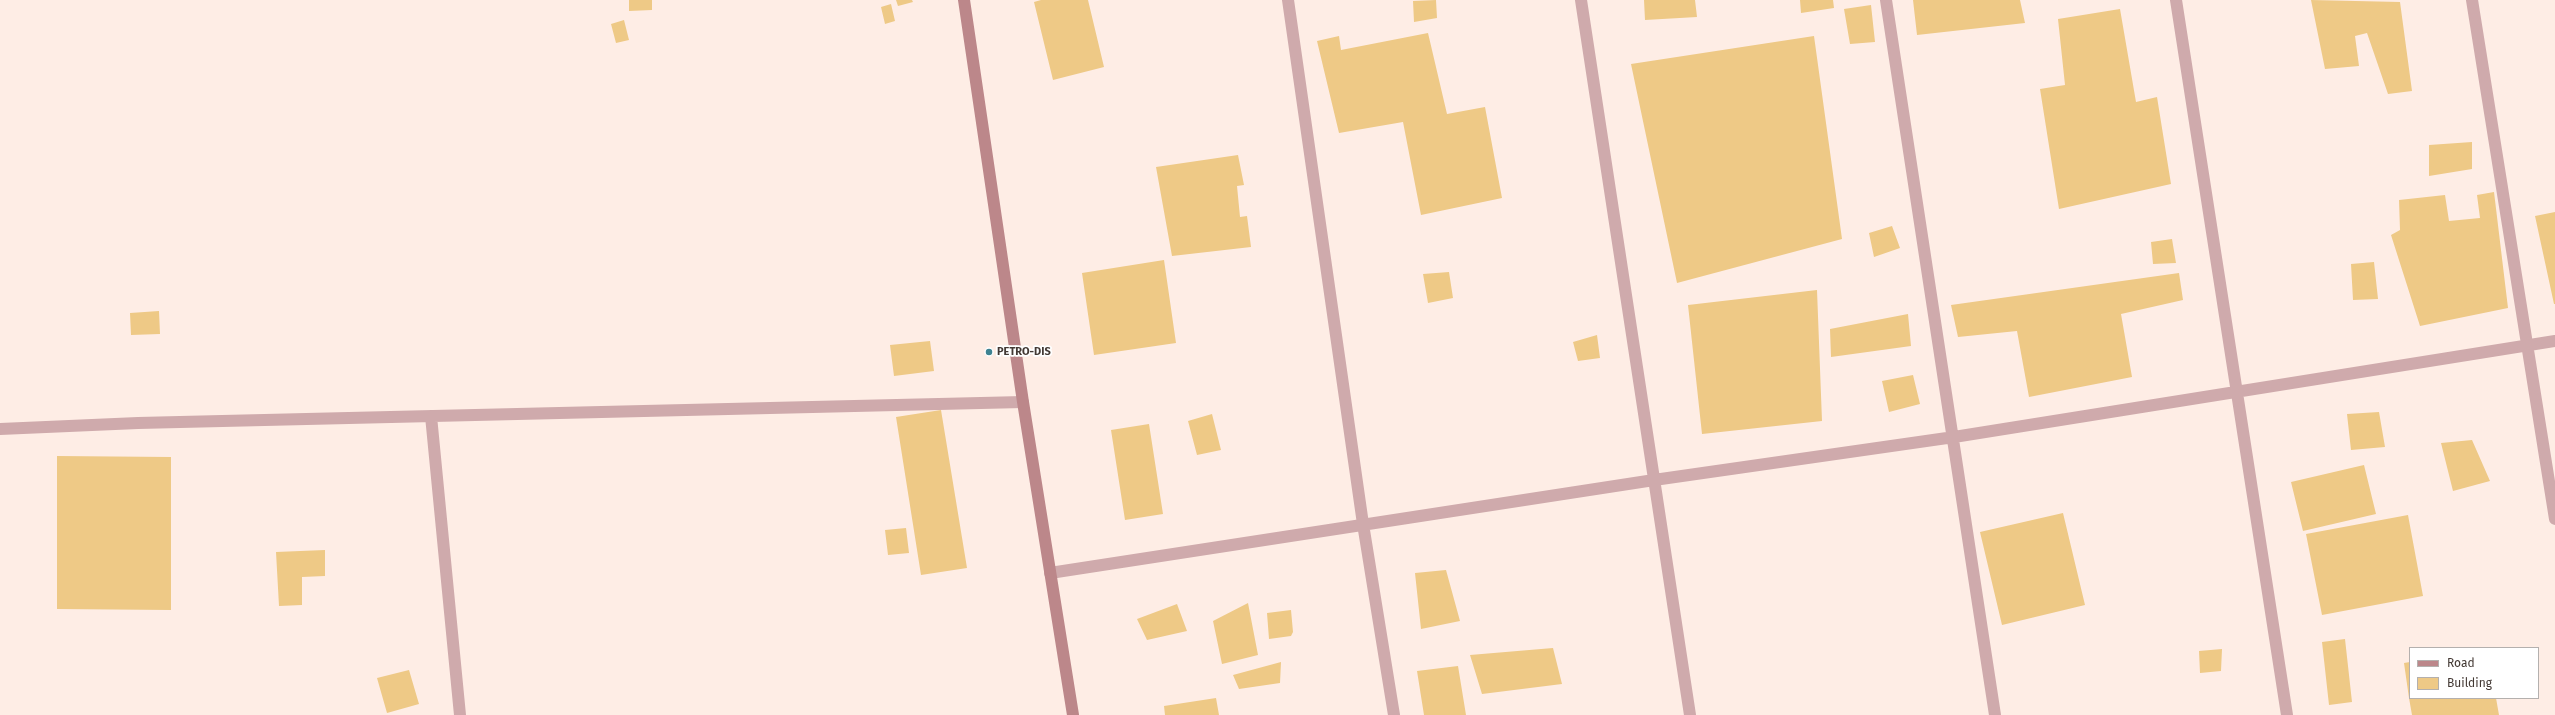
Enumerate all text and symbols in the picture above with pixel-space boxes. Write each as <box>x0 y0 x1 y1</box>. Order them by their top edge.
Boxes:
place label: PETRO-DIS <box>997 345 1051 359</box>
marker: PETRO-DIS <box>984 347 994 357</box>
legend <box>2409 647 2539 699</box>
text: Road <box>2447 656 2475 670</box>
text: Building <box>2447 676 2492 690</box>

